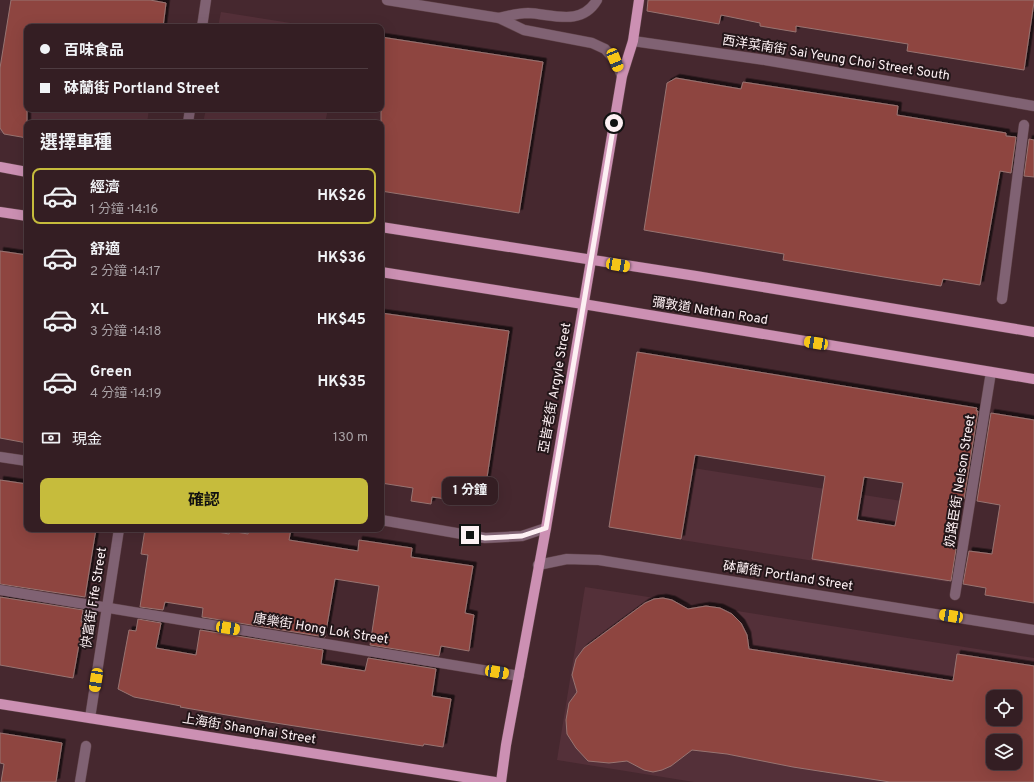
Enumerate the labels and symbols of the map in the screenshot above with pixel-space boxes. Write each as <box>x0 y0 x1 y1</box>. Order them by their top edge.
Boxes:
street label: 西洋菜南街 Sai Yeung Choi Street South <box>721 33 951 85</box>
car <box>605 47 625 73</box>
route start <box>605 114 623 132</box>
car <box>605 257 631 273</box>
street label: 彌敦道 Nathan Road <box>651 295 769 329</box>
street label: 亞皆老街 Argyle Street <box>537 321 575 454</box>
car <box>803 335 829 351</box>
street label: 奶路臣街 Nelson Street <box>942 413 979 548</box>
callout: 1 分鐘 <box>442 477 498 505</box>
route end <box>461 526 479 544</box>
street label: 快富街 Fife Street <box>78 546 111 650</box>
street label: 砵蘭街 Portland Street <box>722 559 854 595</box>
car <box>938 608 964 624</box>
street label: 康樂街 Hong Lok Street <box>252 610 390 649</box>
car <box>215 620 241 636</box>
car <box>484 664 510 680</box>
car <box>88 667 104 693</box>
street label: 上海街 Shanghai Street <box>181 711 317 749</box>

